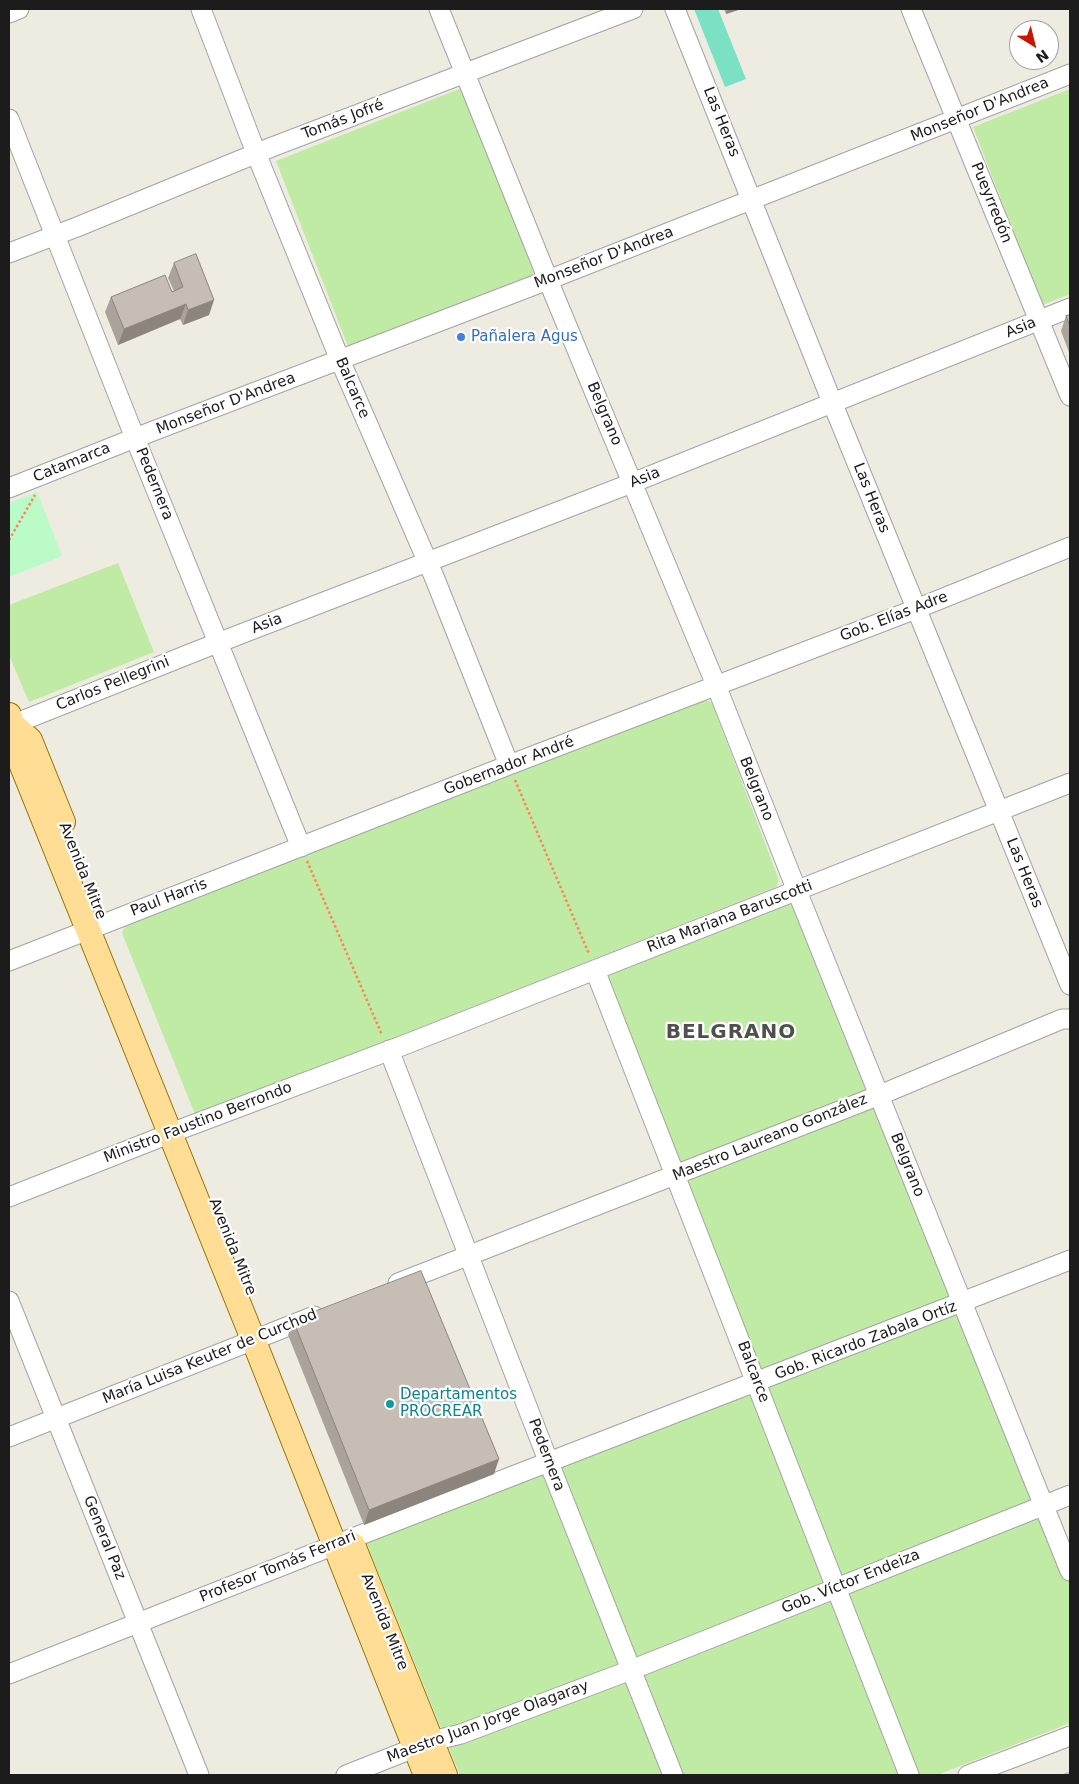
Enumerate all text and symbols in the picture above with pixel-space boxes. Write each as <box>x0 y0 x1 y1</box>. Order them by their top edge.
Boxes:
north arrow <box>1009 20 1059 70</box>
text: N <box>1033 46 1052 66</box>
street label: Monseñor D'Andrea <box>908 74 1052 146</box>
street label: Las Heras <box>699 84 743 160</box>
street label: Tomás Jofré <box>300 96 386 144</box>
street label: Pueyrredón <box>967 160 1015 246</box>
street label: Monseñor D'Andrea <box>532 223 676 293</box>
street label: Asia <box>1003 314 1039 342</box>
place label: Pañalera Agus <box>471 328 578 346</box>
marker: Pañalera Agus <box>455 331 467 343</box>
street label: Balcarce <box>331 355 373 421</box>
street label: Monseñor D'Andrea <box>154 369 298 439</box>
street label: Belgrano <box>583 380 625 448</box>
street label: Catamarca <box>31 439 113 487</box>
street label: Pedernera <box>131 445 177 523</box>
street label: Las Heras <box>849 460 893 536</box>
street label: Asia <box>627 464 663 492</box>
street label: Gob. Elías Adre <box>838 588 950 646</box>
street label: Asia <box>249 610 285 638</box>
street label: Carlos Pellegrini <box>54 653 172 715</box>
street label: Gobernador André <box>441 733 577 799</box>
street label: Belgrano <box>735 754 777 824</box>
street label: Avenida Mitre <box>54 820 110 922</box>
street label: Las Heras <box>1002 835 1046 911</box>
street label: Paul Harris <box>128 875 210 921</box>
street label: Rita Mariana Baruscotti <box>645 877 815 957</box>
district label: BELGRANO <box>665 1021 797 1045</box>
street label: Ministro Faustino Berrondo <box>101 1079 295 1167</box>
street label: Maestro Laureano González <box>670 1091 870 1185</box>
street label: Belgrano <box>886 1130 928 1200</box>
street label: Avenida Mitre <box>204 1196 260 1298</box>
street label: Gob. Ricardo Zabala Ortíz <box>772 1298 960 1384</box>
street label: María Luisa Keuter de Curchod <box>100 1306 320 1408</box>
street label: Balcarce <box>733 1339 773 1405</box>
place label: Departamentos PROCREAR <box>400 1386 517 1421</box>
marker: Departamentos PROCREAR <box>384 1398 396 1410</box>
street label: Pedernera <box>524 1416 568 1494</box>
street label: General Paz <box>79 1493 129 1583</box>
street label: Profesor Tomás Ferrari <box>197 1527 359 1607</box>
street label: Gob. Víctor Endeiza <box>779 1546 923 1618</box>
street label: Avenida Mitre <box>356 1571 412 1673</box>
street label: Maestro Juan Jorge Olagaray <box>385 1677 591 1767</box>

